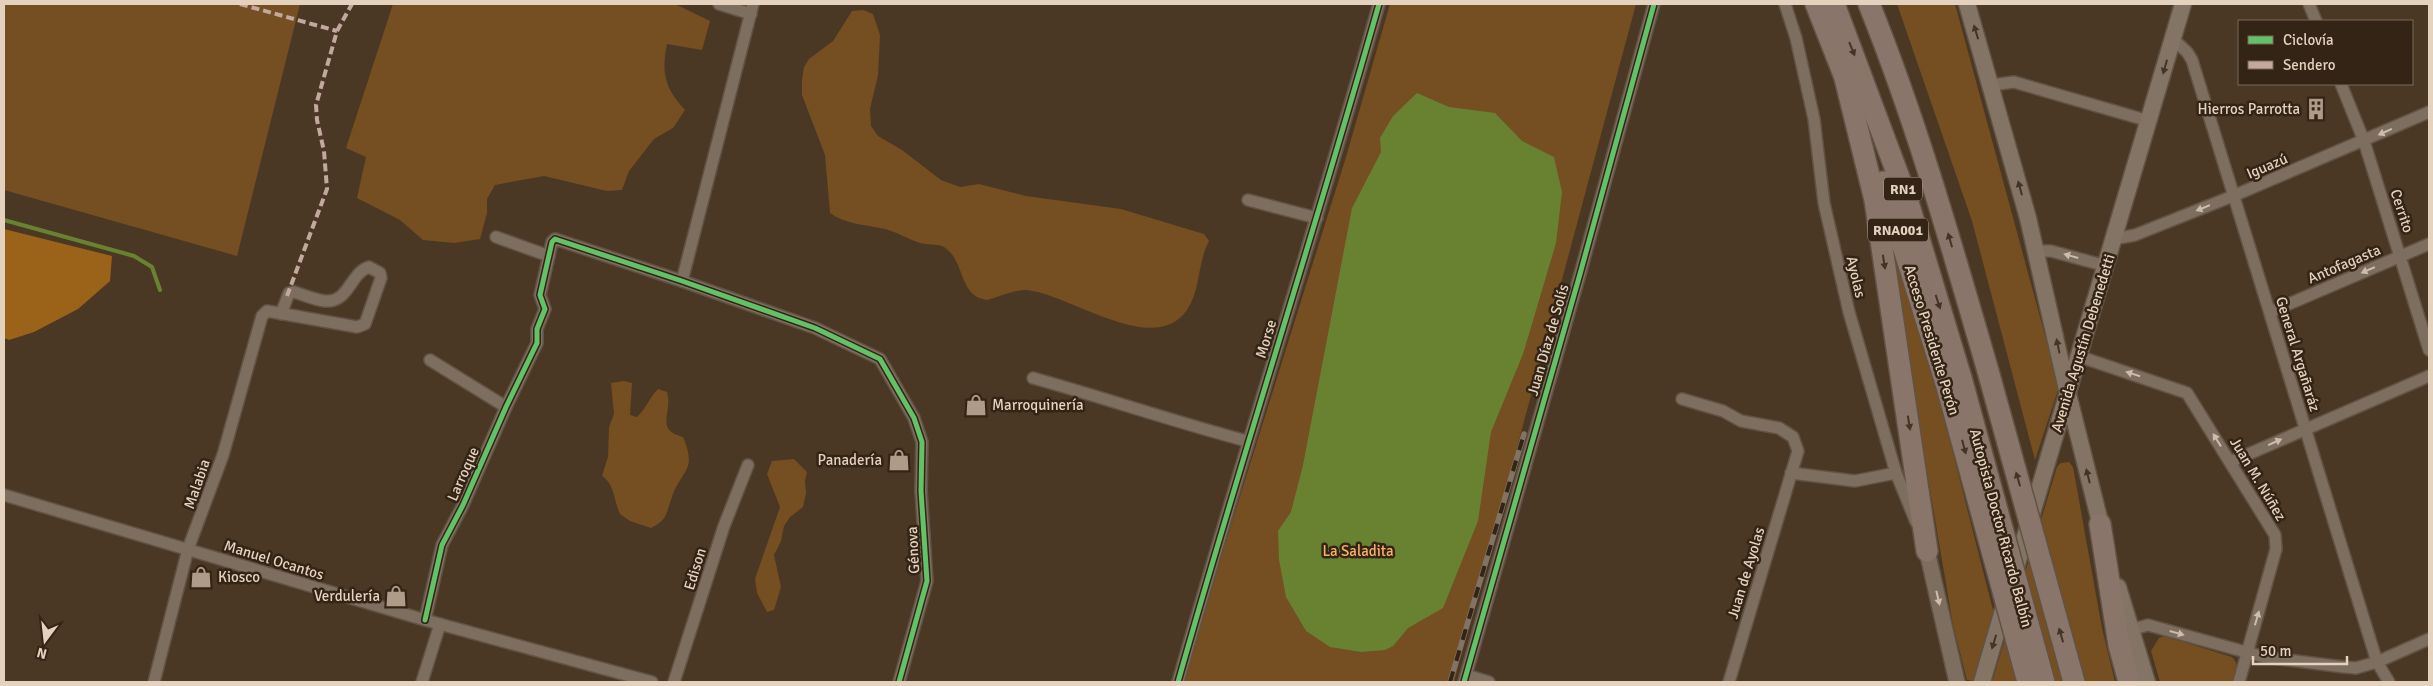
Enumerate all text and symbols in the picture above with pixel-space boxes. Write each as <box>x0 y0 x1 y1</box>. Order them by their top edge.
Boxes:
legend <box>2238 20 2413 85</box>
one-way arrow <box>1971 24 1979 39</box>
text: Ciclovía <box>2283 31 2334 49</box>
one-way arrow <box>1848 42 1856 56</box>
text: Sendero <box>2283 56 2336 74</box>
one-way arrow <box>2160 60 2168 75</box>
building icon: Hierros Parrotta <box>2303 96 2329 122</box>
place label: Hierros Parrotta <box>2198 100 2300 118</box>
one-way arrow <box>2378 129 2392 137</box>
street label: Iguazú <box>2244 149 2290 183</box>
road number: RN1 <box>1884 178 1922 200</box>
one-way arrow <box>2016 181 2024 196</box>
street label: Cerrito <box>2387 187 2418 235</box>
one-way arrow <box>2195 205 2210 213</box>
road number: RNA001 <box>1868 218 1928 242</box>
one-way arrow <box>1946 232 1954 247</box>
street label: Antofagasta <box>2305 241 2383 287</box>
street label: Avenida Agustín Debenedetti <box>2047 252 2119 434</box>
one-way arrow <box>2064 252 2079 260</box>
street label: Ayolas <box>1842 254 1870 300</box>
one-way arrow <box>1881 254 1889 270</box>
street label: Acceso Presidente Perón <box>1901 263 1963 417</box>
one-way arrow <box>2360 266 2375 274</box>
street label: Juan Díaz de Solís <box>1523 282 1573 398</box>
street label: General Argañaráz <box>2272 294 2324 414</box>
one-way arrow <box>1935 295 1943 310</box>
street label: Morse <box>1252 317 1280 361</box>
one-way arrow <box>2054 339 2062 354</box>
one-way arrow <box>2126 370 2141 377</box>
shop icon: Marroquinería <box>963 392 989 418</box>
place label: Marroquinería <box>992 396 1084 414</box>
one-way arrow <box>1905 415 1913 431</box>
street label: Autopista Doctor Ricardo Balbín <box>1966 427 2036 629</box>
one-way arrow <box>2212 434 2222 447</box>
street label: Juan M. Núñez <box>2226 434 2290 524</box>
one-way arrow <box>2268 437 2282 445</box>
one-way arrow <box>1960 439 1968 454</box>
street label: Larroque <box>443 444 483 504</box>
shop icon: Panadería <box>886 447 912 473</box>
place label: Panadería <box>818 451 882 469</box>
street label: Malabia <box>180 457 214 511</box>
one-way arrow <box>2084 469 2092 484</box>
one-way arrow <box>2014 471 2022 486</box>
street label: Juan de Ayolas <box>1724 525 1769 621</box>
street label: Génova <box>903 526 923 574</box>
street label: Manuel Ocantos <box>222 536 327 584</box>
park label: La Saladita <box>1322 542 1394 560</box>
street label: Edison <box>680 546 710 592</box>
shop icon: Kiosco <box>188 564 214 590</box>
place label: Kiosco <box>218 568 260 586</box>
shop icon: Verdulería <box>383 583 409 609</box>
place label: Verdulería <box>314 587 380 605</box>
one-way arrow <box>1934 591 1942 606</box>
one-way arrow <box>2253 611 2261 626</box>
north arrow <box>20 616 70 666</box>
one-way arrow <box>2057 628 2065 643</box>
one-way arrow <box>2170 629 2185 637</box>
scale bar <box>2253 634 2347 666</box>
one-way arrow <box>1989 635 1997 650</box>
text: 50 m <box>2260 642 2291 660</box>
text: N <box>35 644 49 663</box>

